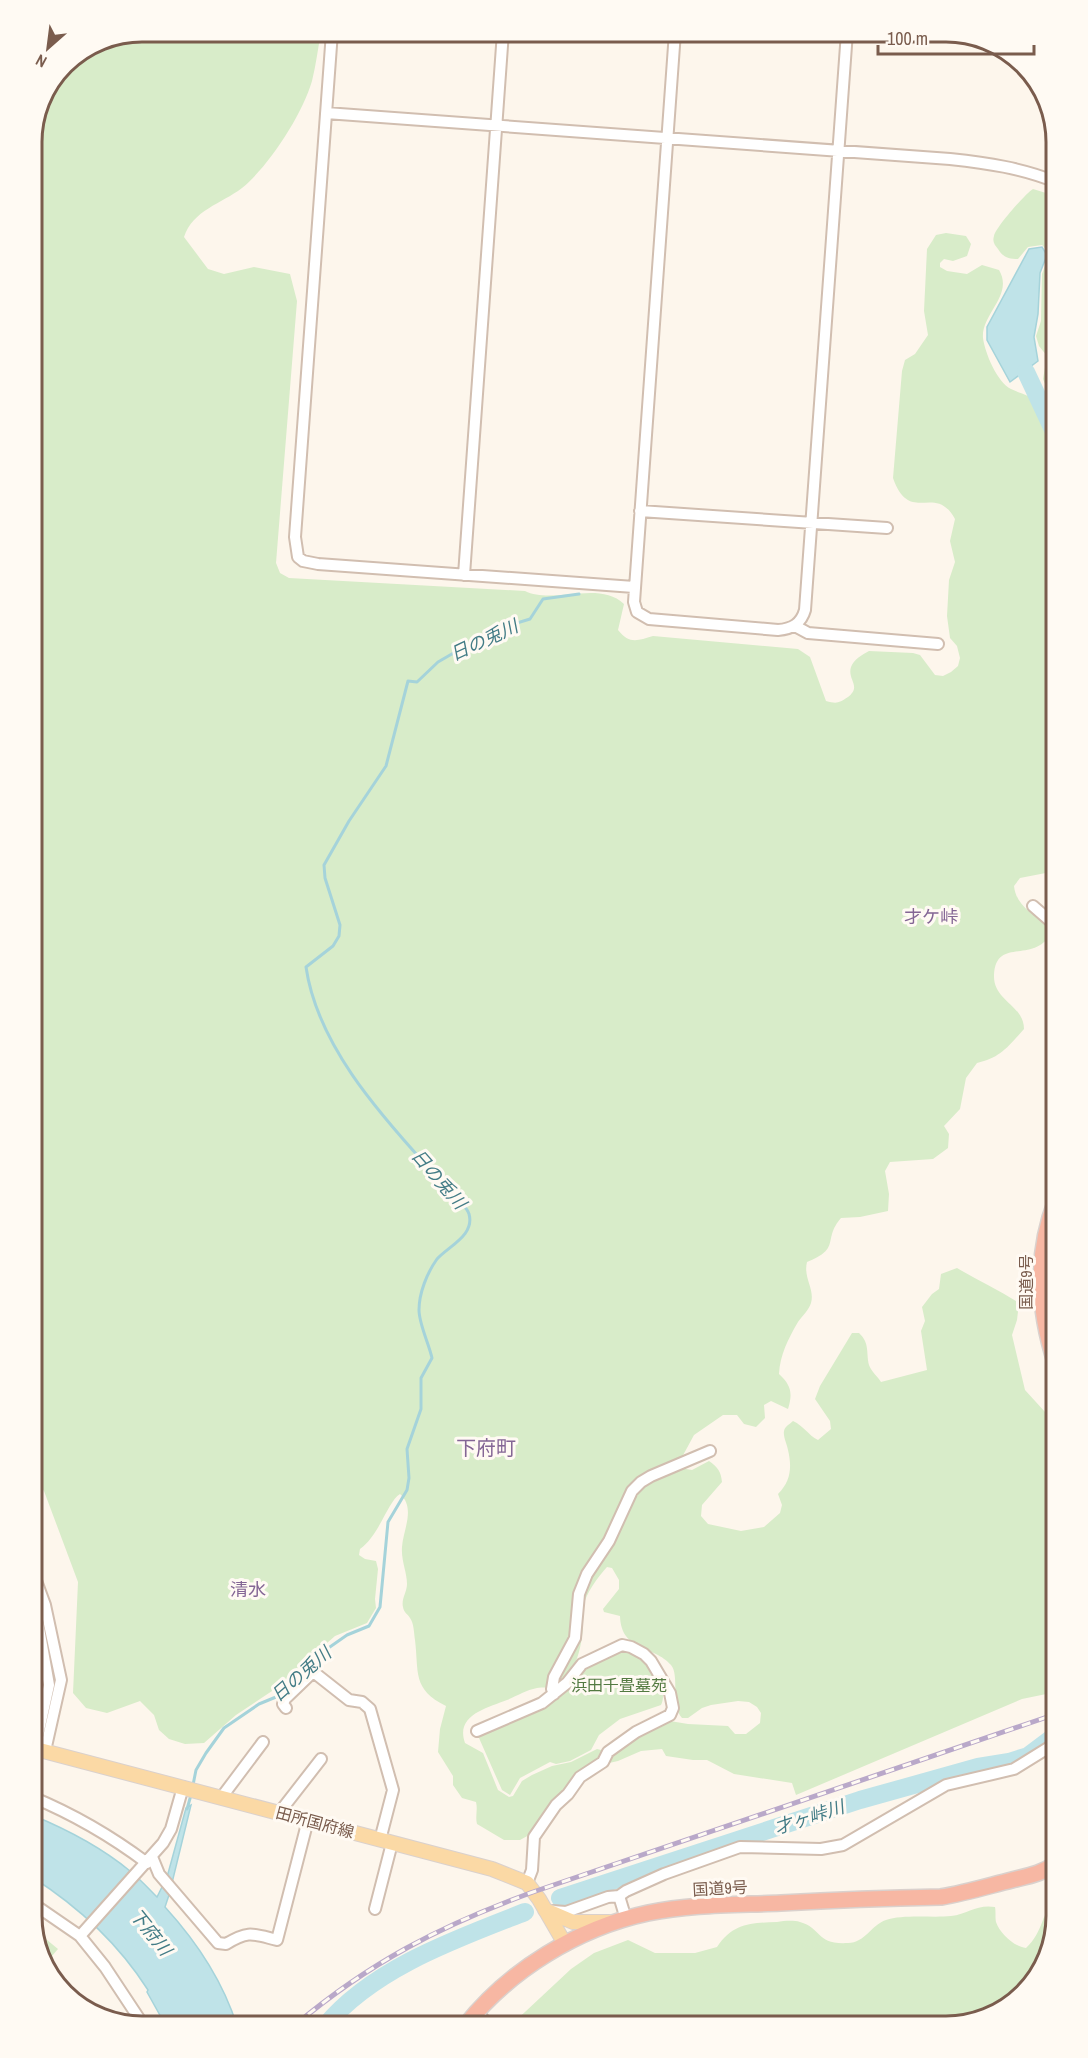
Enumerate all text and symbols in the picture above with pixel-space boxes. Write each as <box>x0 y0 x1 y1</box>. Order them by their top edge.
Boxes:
north arrow <box>18 18 78 78</box>
scale bar <box>878 18 1034 56</box>
text: 100 m <box>887 26 928 51</box>
text: N <box>32 49 50 73</box>
water label: 日の兎川 <box>446 613 524 667</box>
district label: 才ケ峠 <box>904 904 958 929</box>
water label: 日の兎川 <box>406 1144 473 1216</box>
street label: 国道9号 <box>1015 1254 1037 1310</box>
district label: 下府町 <box>456 1434 516 1461</box>
district label: 清水 <box>230 1577 266 1602</box>
water label: 日の兎川 <box>266 1640 338 1707</box>
park label: 浜田千畳墓苑 <box>571 1674 667 1696</box>
water label: 才ヶ峠川 <box>771 1793 849 1840</box>
street label: 田所国府線 <box>274 1801 356 1843</box>
street label: 国道9号 <box>692 1876 748 1900</box>
water label: 下府川 <box>124 1903 179 1962</box>

